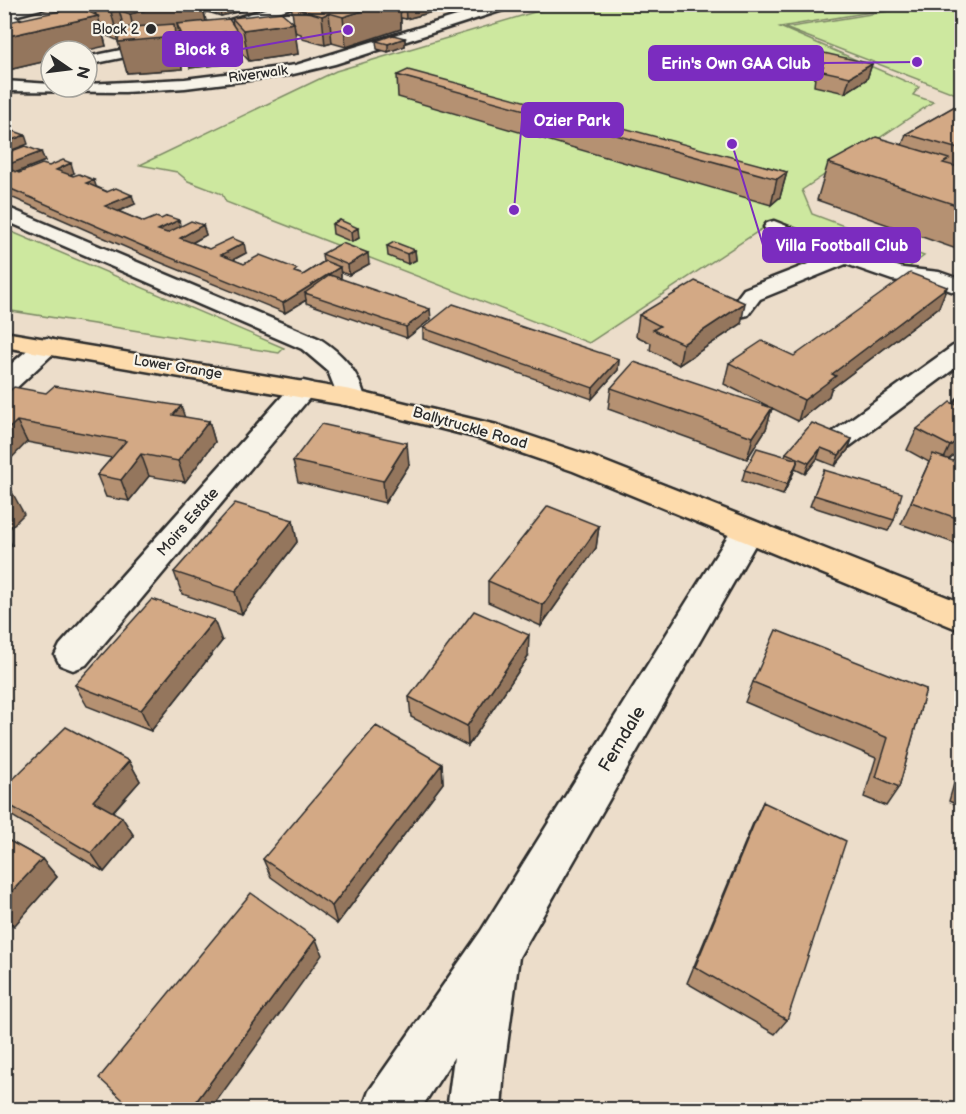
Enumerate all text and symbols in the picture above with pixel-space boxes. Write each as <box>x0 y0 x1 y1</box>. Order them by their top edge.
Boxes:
place label: Block 2 <box>92 21 140 38</box>
marker: Block 2 <box>144 22 158 36</box>
callout: Block 8 <box>163 32 242 66</box>
north arrow <box>39 39 99 99</box>
text: Block 8 <box>174 41 230 60</box>
callout: Erin's Own GAA Club <box>649 46 823 80</box>
text: Erin's Own GAA Club <box>661 55 811 74</box>
street label: Riverwalk <box>227 61 289 87</box>
text: N <box>71 64 93 80</box>
callout: Ozier Park <box>522 103 623 137</box>
text: Ozier Park <box>534 112 611 131</box>
callout: Villa Football Club <box>763 228 920 262</box>
text: Villa Football Club <box>776 237 909 256</box>
street label: Lower Grange <box>133 352 223 382</box>
street label: Ballytruckle Road <box>410 403 530 453</box>
street label: Moirs Estate <box>153 484 223 560</box>
street label: Ferndale <box>594 702 650 776</box>

